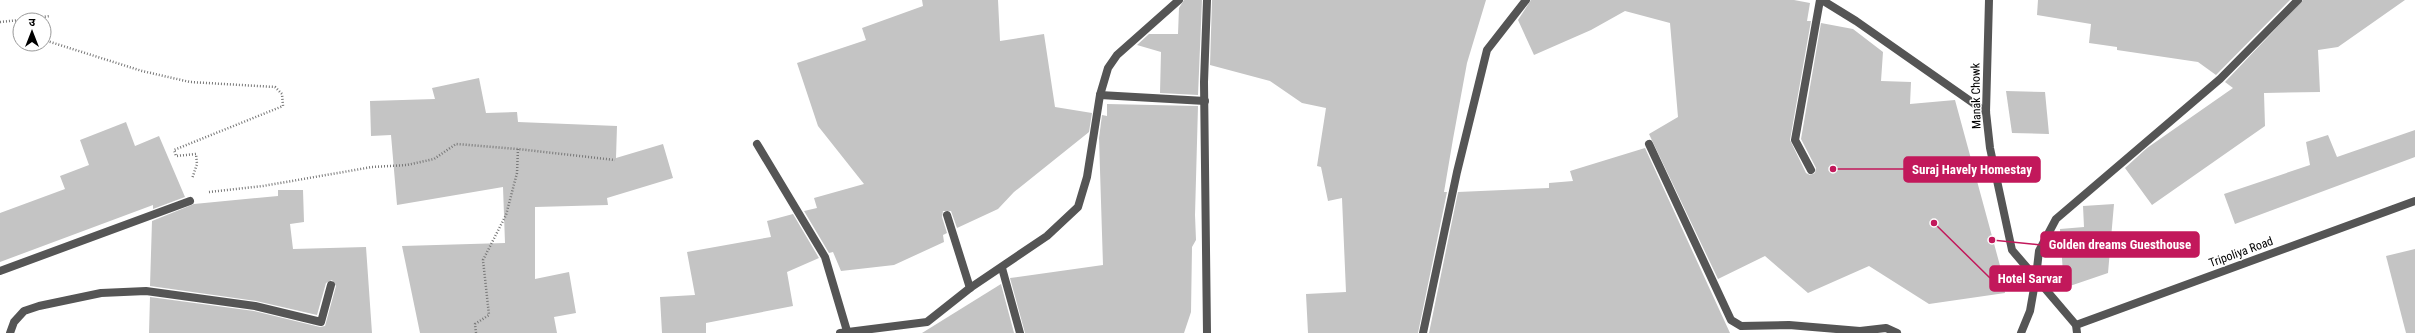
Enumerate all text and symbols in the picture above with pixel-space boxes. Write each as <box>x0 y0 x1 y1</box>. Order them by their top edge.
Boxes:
north arrow <box>12 12 52 52</box>
text: उ <box>29 16 36 29</box>
street label: Manak Chowk <box>1968 62 1984 129</box>
callout: Suraj Havely Homestay <box>1904 157 2040 182</box>
text: Suraj Havely Homestay <box>1912 162 2032 177</box>
callout: Golden dreams Guesthouse <box>2041 232 2199 257</box>
street label: Tripoliya Road <box>2207 234 2275 270</box>
text: Golden dreams Guesthouse <box>2049 237 2191 252</box>
callout: Hotel Sarvar <box>1990 266 2071 291</box>
text: Hotel Sarvar <box>1998 271 2063 286</box>

